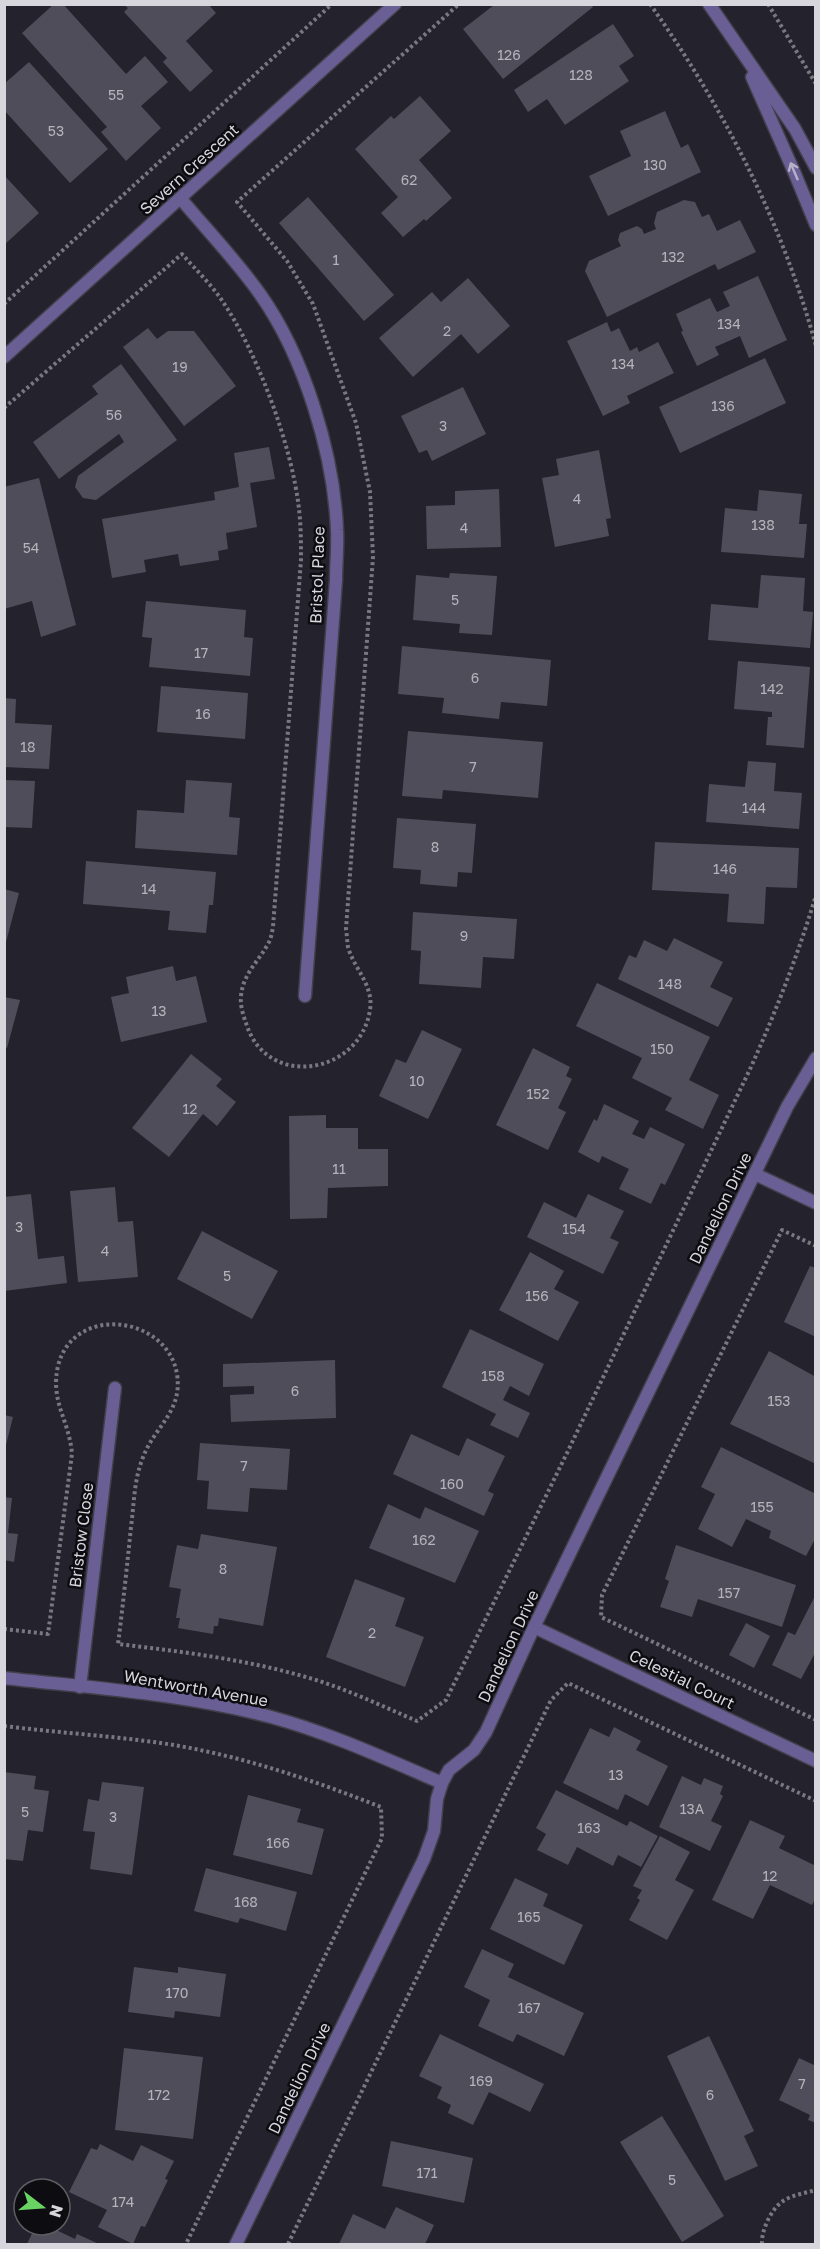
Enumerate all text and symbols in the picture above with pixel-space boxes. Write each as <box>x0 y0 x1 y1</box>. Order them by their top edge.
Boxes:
house number: 126 <box>497 46 521 63</box>
house number: 128 <box>569 66 593 83</box>
house number: 55 <box>108 86 124 103</box>
street label: Severn Crescent <box>135 119 243 219</box>
house number: 53 <box>48 122 64 139</box>
house number: 130 <box>643 156 667 173</box>
one-way arrow <box>788 162 799 181</box>
house number: 62 <box>401 171 417 188</box>
house number: 132 <box>661 248 685 265</box>
house number: 1 <box>333 251 340 268</box>
house number: 134 <box>717 315 741 332</box>
house number: 2 <box>443 322 451 339</box>
house number: 134 <box>611 355 635 372</box>
house number: 19 <box>172 358 188 375</box>
house number: 136 <box>711 397 735 414</box>
house number: 56 <box>106 406 122 423</box>
house number: 3 <box>439 417 447 434</box>
house number: 4 <box>573 490 581 507</box>
house number: 138 <box>751 516 775 533</box>
house number: 4 <box>460 519 468 536</box>
street label: Bristol Place <box>305 526 329 624</box>
house number: 54 <box>23 539 39 556</box>
house number: 5 <box>451 591 459 608</box>
house number: 17 <box>194 644 208 661</box>
house number: 6 <box>471 669 479 686</box>
house number: 142 <box>760 680 784 697</box>
house number: 16 <box>195 705 211 722</box>
house number: 18 <box>20 738 36 755</box>
house number: 7 <box>469 758 477 775</box>
house number: 144 <box>742 799 766 816</box>
house number: 8 <box>431 838 439 855</box>
house number: 146 <box>713 860 737 877</box>
house number: 14 <box>141 880 157 897</box>
house number: 9 <box>460 927 468 944</box>
house number: 148 <box>658 975 682 992</box>
house number: 13 <box>152 1002 166 1019</box>
house number: 150 <box>650 1040 674 1057</box>
house number: 10 <box>409 1072 425 1089</box>
house number: 152 <box>526 1085 550 1102</box>
house number: 12 <box>183 1100 197 1117</box>
street label: Dandelion Drive <box>684 1149 756 1267</box>
house number: 11 <box>332 1160 346 1177</box>
house number: 3 <box>15 1218 23 1235</box>
house number: 154 <box>562 1220 586 1237</box>
house number: 4 <box>101 1242 109 1259</box>
house number: 5 <box>223 1267 231 1284</box>
house number: 156 <box>525 1287 549 1304</box>
house number: 158 <box>481 1367 505 1384</box>
house number: 6 <box>291 1382 299 1399</box>
house number: 153 <box>767 1392 791 1409</box>
house number: 7 <box>240 1457 248 1474</box>
house number: 160 <box>440 1475 464 1492</box>
street label: Bristow Close <box>65 1481 97 1589</box>
house number: 155 <box>750 1498 774 1515</box>
house number: 162 <box>412 1531 436 1548</box>
house number: 8 <box>219 1560 227 1577</box>
house number: 157 <box>718 1584 740 1601</box>
street label: Dandelion Drive <box>473 1587 543 1705</box>
house number: 2 <box>368 1624 376 1641</box>
street label: Celestial Court <box>626 1645 738 1713</box>
street label: Wentworth Avenue <box>122 1665 270 1711</box>
house number: 13 <box>609 1766 623 1783</box>
house number: 13A <box>680 1800 705 1817</box>
house number: 5 <box>21 1803 29 1820</box>
house number: 3 <box>109 1808 117 1825</box>
house number: 163 <box>577 1819 601 1836</box>
house number: 166 <box>266 1834 290 1851</box>
house number: 12 <box>763 1867 777 1884</box>
house number: 168 <box>234 1893 258 1910</box>
house number: 165 <box>517 1908 541 1925</box>
house number: 170 <box>166 1984 188 2001</box>
house number: 167 <box>518 1999 540 2016</box>
street label: Dandelion Drive <box>263 2019 335 2137</box>
house number: 169 <box>469 2072 493 2089</box>
house number: 7 <box>798 2075 806 2092</box>
house number: 172 <box>148 2086 170 2103</box>
house number: 6 <box>706 2086 714 2103</box>
house number: 171 <box>417 2164 438 2181</box>
house number: 5 <box>668 2171 676 2188</box>
north arrow <box>12 2177 72 2237</box>
house number: 174 <box>112 2193 134 2210</box>
text: N <box>45 2203 68 2220</box>

